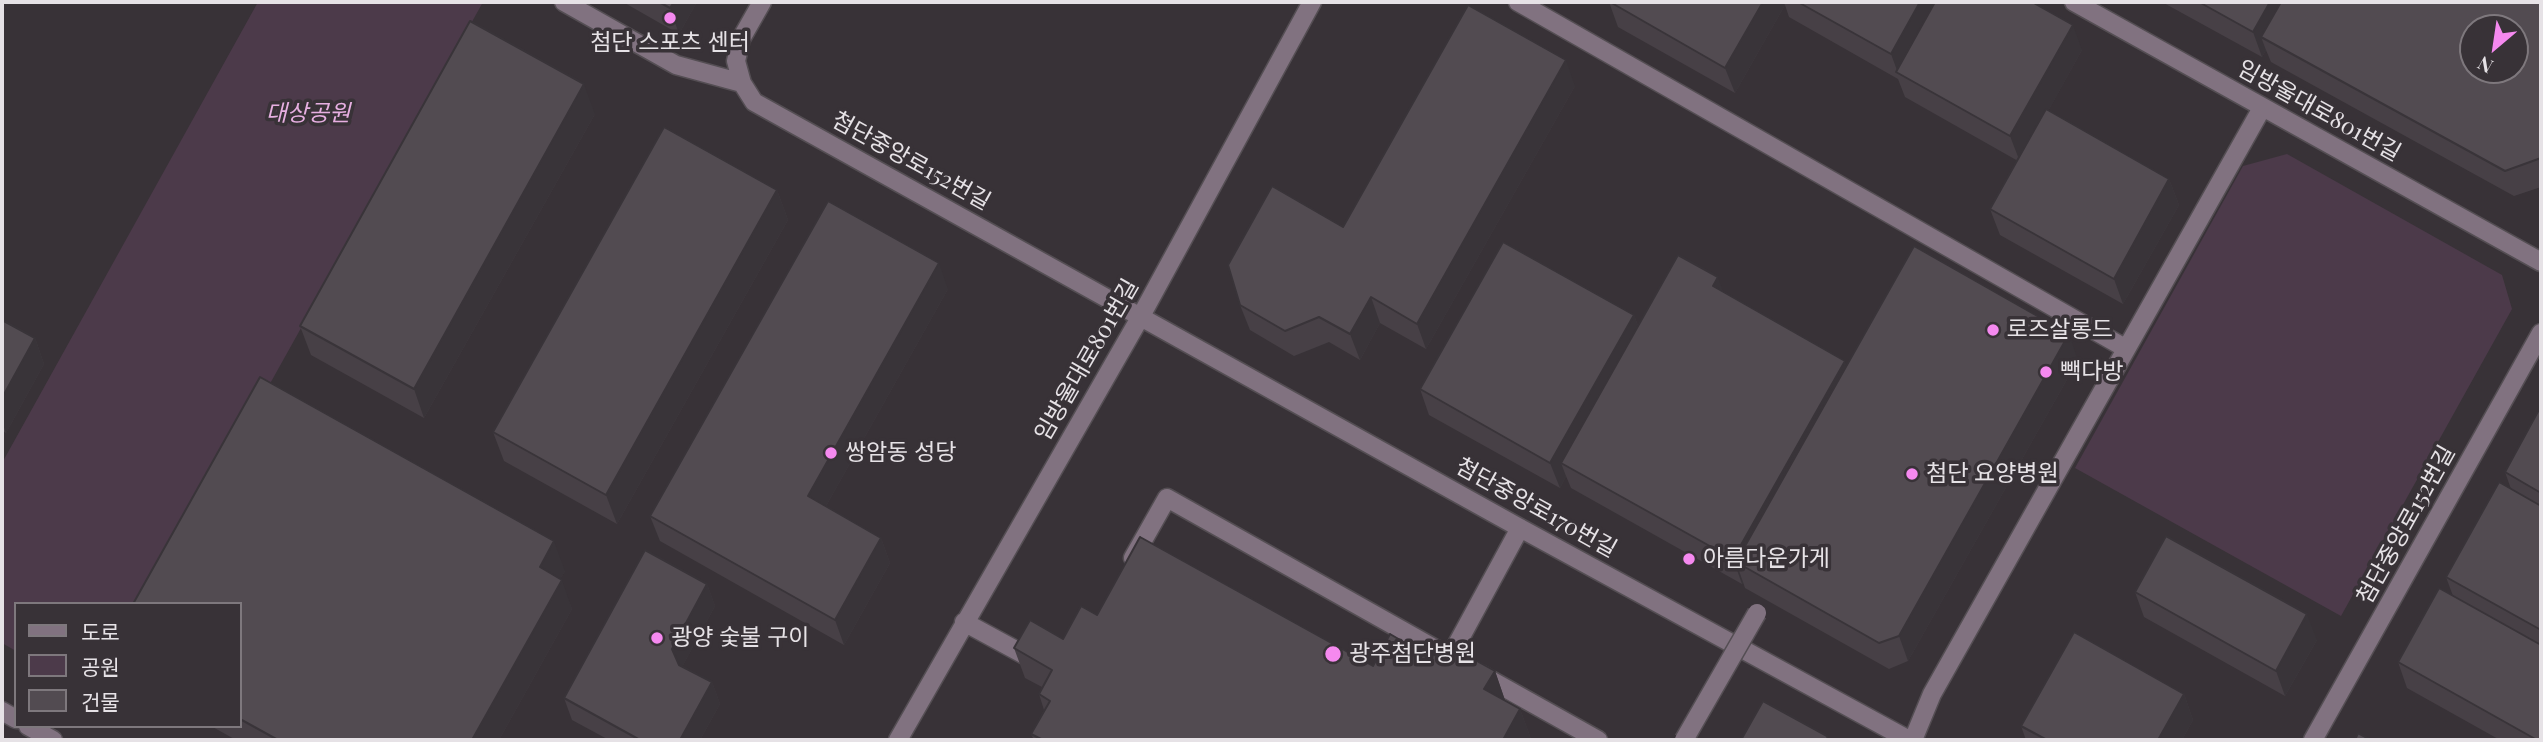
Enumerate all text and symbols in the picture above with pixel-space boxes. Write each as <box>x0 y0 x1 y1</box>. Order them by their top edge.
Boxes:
marker: 첨단 스포츠 센터 <box>662 10 678 26</box>
north arrow <box>2459 14 2529 84</box>
place label: 첨단 스포츠 센터 <box>590 29 750 57</box>
text: N <box>2472 51 2497 80</box>
street label: 임방울대로801번길 <box>2233 55 2405 167</box>
park label: 대상공원 <box>266 100 350 128</box>
street label: 첨단중앙로152번길 <box>827 106 995 216</box>
street label: 임방울대로801번길 <box>1029 274 1145 446</box>
place label: 로즈살롱드 <box>2007 316 2113 344</box>
marker: 로즈살롱드 <box>1985 322 2001 338</box>
place label: 빽다방 <box>2060 358 2123 386</box>
marker: 빽다방 <box>2038 364 2054 380</box>
place label: 쌍암동 성당 <box>845 439 957 467</box>
street label: 첨단중앙로152번길 <box>2351 441 2461 609</box>
marker: 쌍암동 성당 <box>823 445 839 461</box>
street label: 첨단중앙로170번길 <box>1451 452 1621 564</box>
place label: 첨단 요양병원 <box>1926 460 2059 488</box>
marker: 첨단 요양병원 <box>1904 466 1920 482</box>
place label: 아름다운가게 <box>1703 545 1830 573</box>
marker: 아름다운가게 <box>1681 551 1697 567</box>
legend <box>14 602 242 728</box>
text: 도로 <box>81 617 120 645</box>
place label: 광양 숯불 구이 <box>671 624 809 652</box>
marker: 광양 숯불 구이 <box>649 630 665 646</box>
place label: 광주첨단병원 <box>1349 640 1476 668</box>
marker: 광주첨단병원 <box>1323 644 1343 664</box>
text: 공원 <box>81 652 120 680</box>
text: 건물 <box>81 687 120 715</box>

